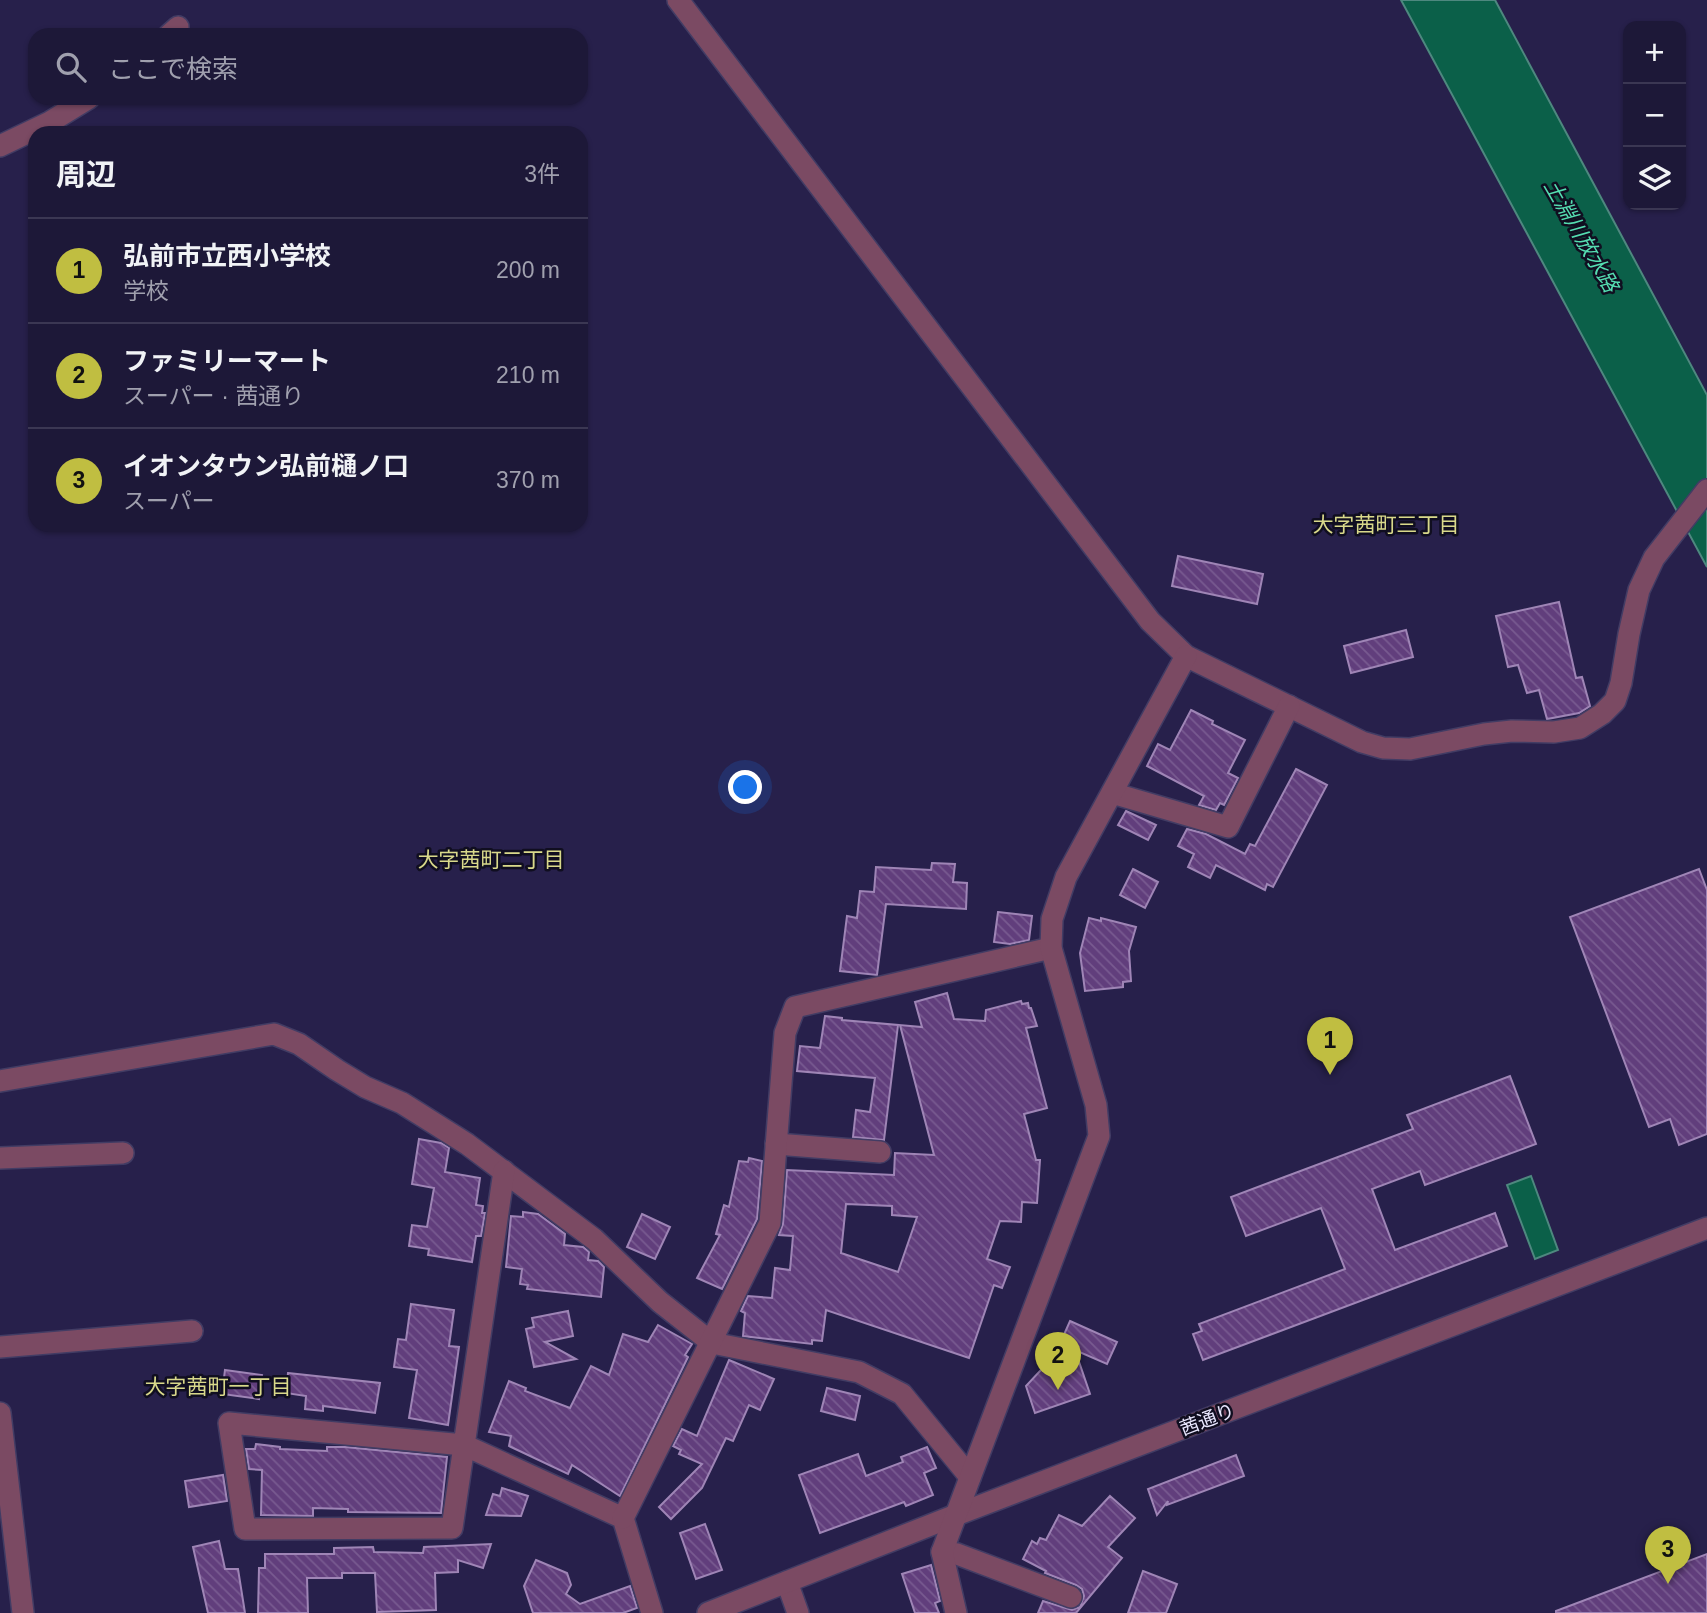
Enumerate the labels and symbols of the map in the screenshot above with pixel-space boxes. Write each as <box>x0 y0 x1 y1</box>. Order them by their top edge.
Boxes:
water label: 土淵川放水路 <box>1540 175 1624 298</box>
district label: 大字茜町三丁目 <box>1313 513 1460 536</box>
your location <box>728 770 762 804</box>
district label: 大字茜町二丁目 <box>418 848 565 871</box>
pin: 1 <box>1307 1017 1353 1075</box>
pin: 2 <box>1035 1332 1081 1390</box>
district label: 大字茜町一丁目 <box>145 1375 292 1398</box>
street label: 茜通り <box>1177 1399 1238 1439</box>
pin: 3 <box>1645 1526 1691 1584</box>

